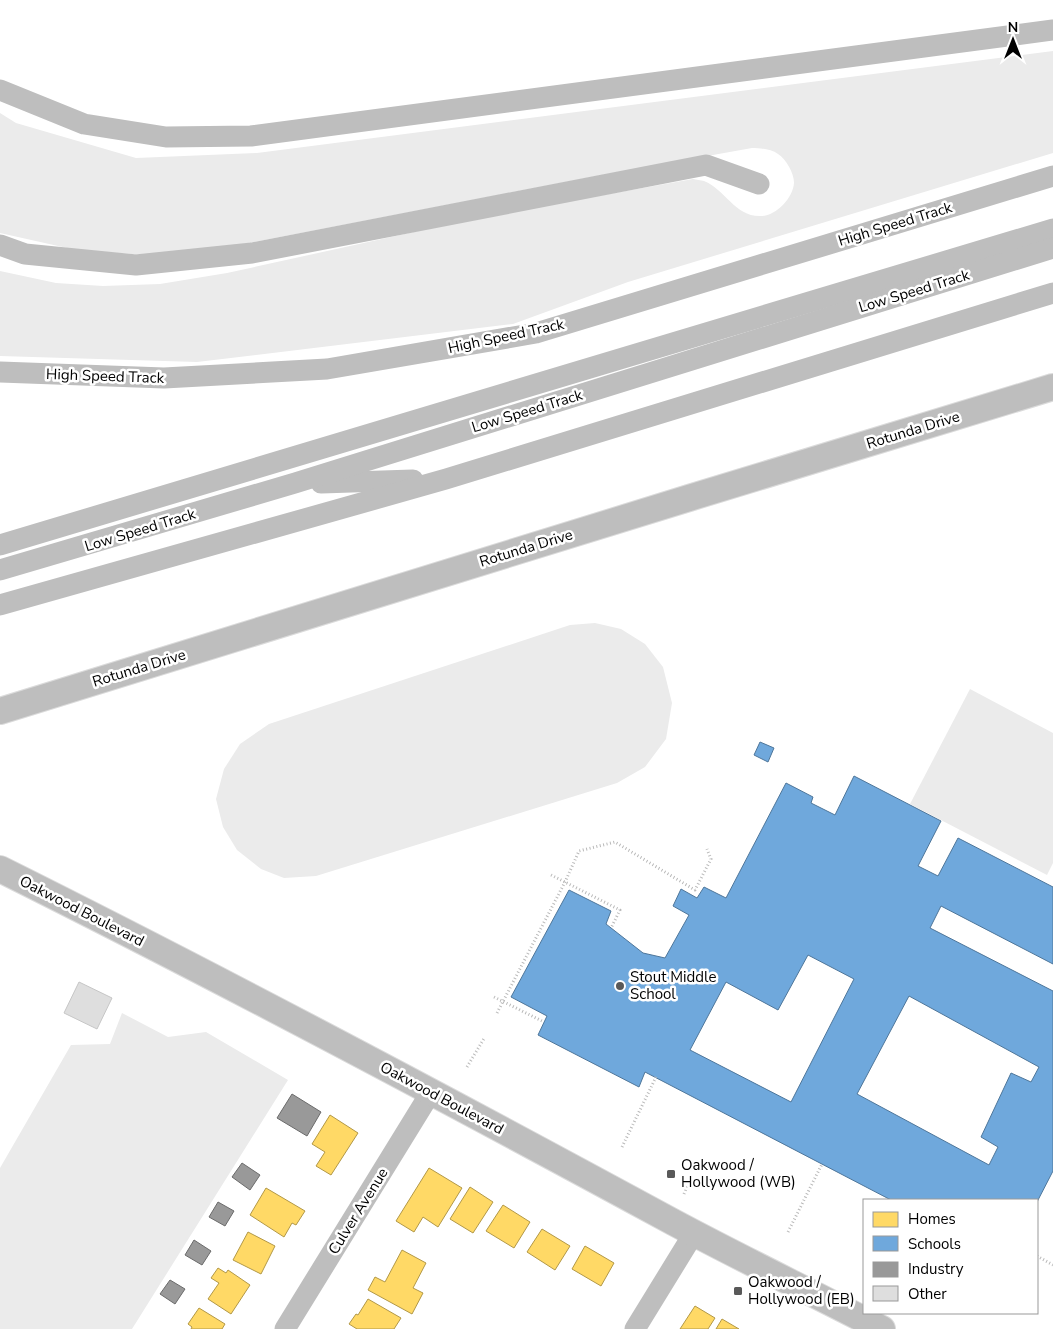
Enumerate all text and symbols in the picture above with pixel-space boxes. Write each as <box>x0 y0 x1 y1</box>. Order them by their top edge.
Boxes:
north arrow <box>988 15 1038 65</box>
text: N <box>1008 18 1018 37</box>
street label: High Speed Track <box>836 197 955 251</box>
street label: Low Speed Track <box>856 264 972 317</box>
street label: High Speed Track <box>446 314 566 358</box>
street label: High Speed Track <box>46 364 165 388</box>
street label: Low Speed Track <box>469 384 585 437</box>
street label: Rotunda Drive <box>864 406 962 454</box>
street label: Low Speed Track <box>82 503 198 556</box>
street label: Rotunda Drive <box>477 524 575 572</box>
street label: Rotunda Drive <box>90 644 188 692</box>
street label: Oakwood Boulevard <box>16 871 148 951</box>
place label: Stout Middle School <box>630 967 716 1004</box>
marker: Stout Middle School <box>614 980 626 992</box>
street label: Oakwood Boulevard <box>377 1057 507 1139</box>
place label: Oakwood / Hollywood (WB) <box>681 1155 796 1192</box>
street label: Culver Avenue <box>323 1164 393 1258</box>
marker: Oakwood / Hollywood (WB) <box>665 1168 677 1180</box>
legend <box>863 1199 1038 1314</box>
text: Homes <box>908 1209 956 1229</box>
text: Schools <box>908 1234 961 1254</box>
text: Industry <box>908 1259 964 1279</box>
place label: Oakwood / Hollywood (EB) <box>748 1272 855 1309</box>
text: Other <box>908 1284 947 1304</box>
marker: Oakwood / Hollywood (EB) <box>732 1285 744 1297</box>

